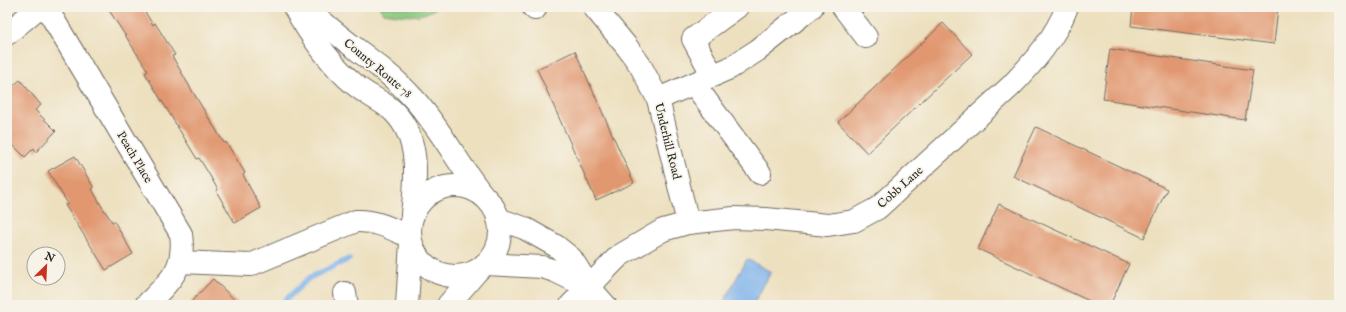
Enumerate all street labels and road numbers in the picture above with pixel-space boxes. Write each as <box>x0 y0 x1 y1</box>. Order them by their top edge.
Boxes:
street label: County Route 78 <box>340 35 415 101</box>
street label: Underhill Road <box>651 101 684 182</box>
street label: Peach Place <box>113 129 156 186</box>
street label: Cobb Lane <box>874 163 927 212</box>

